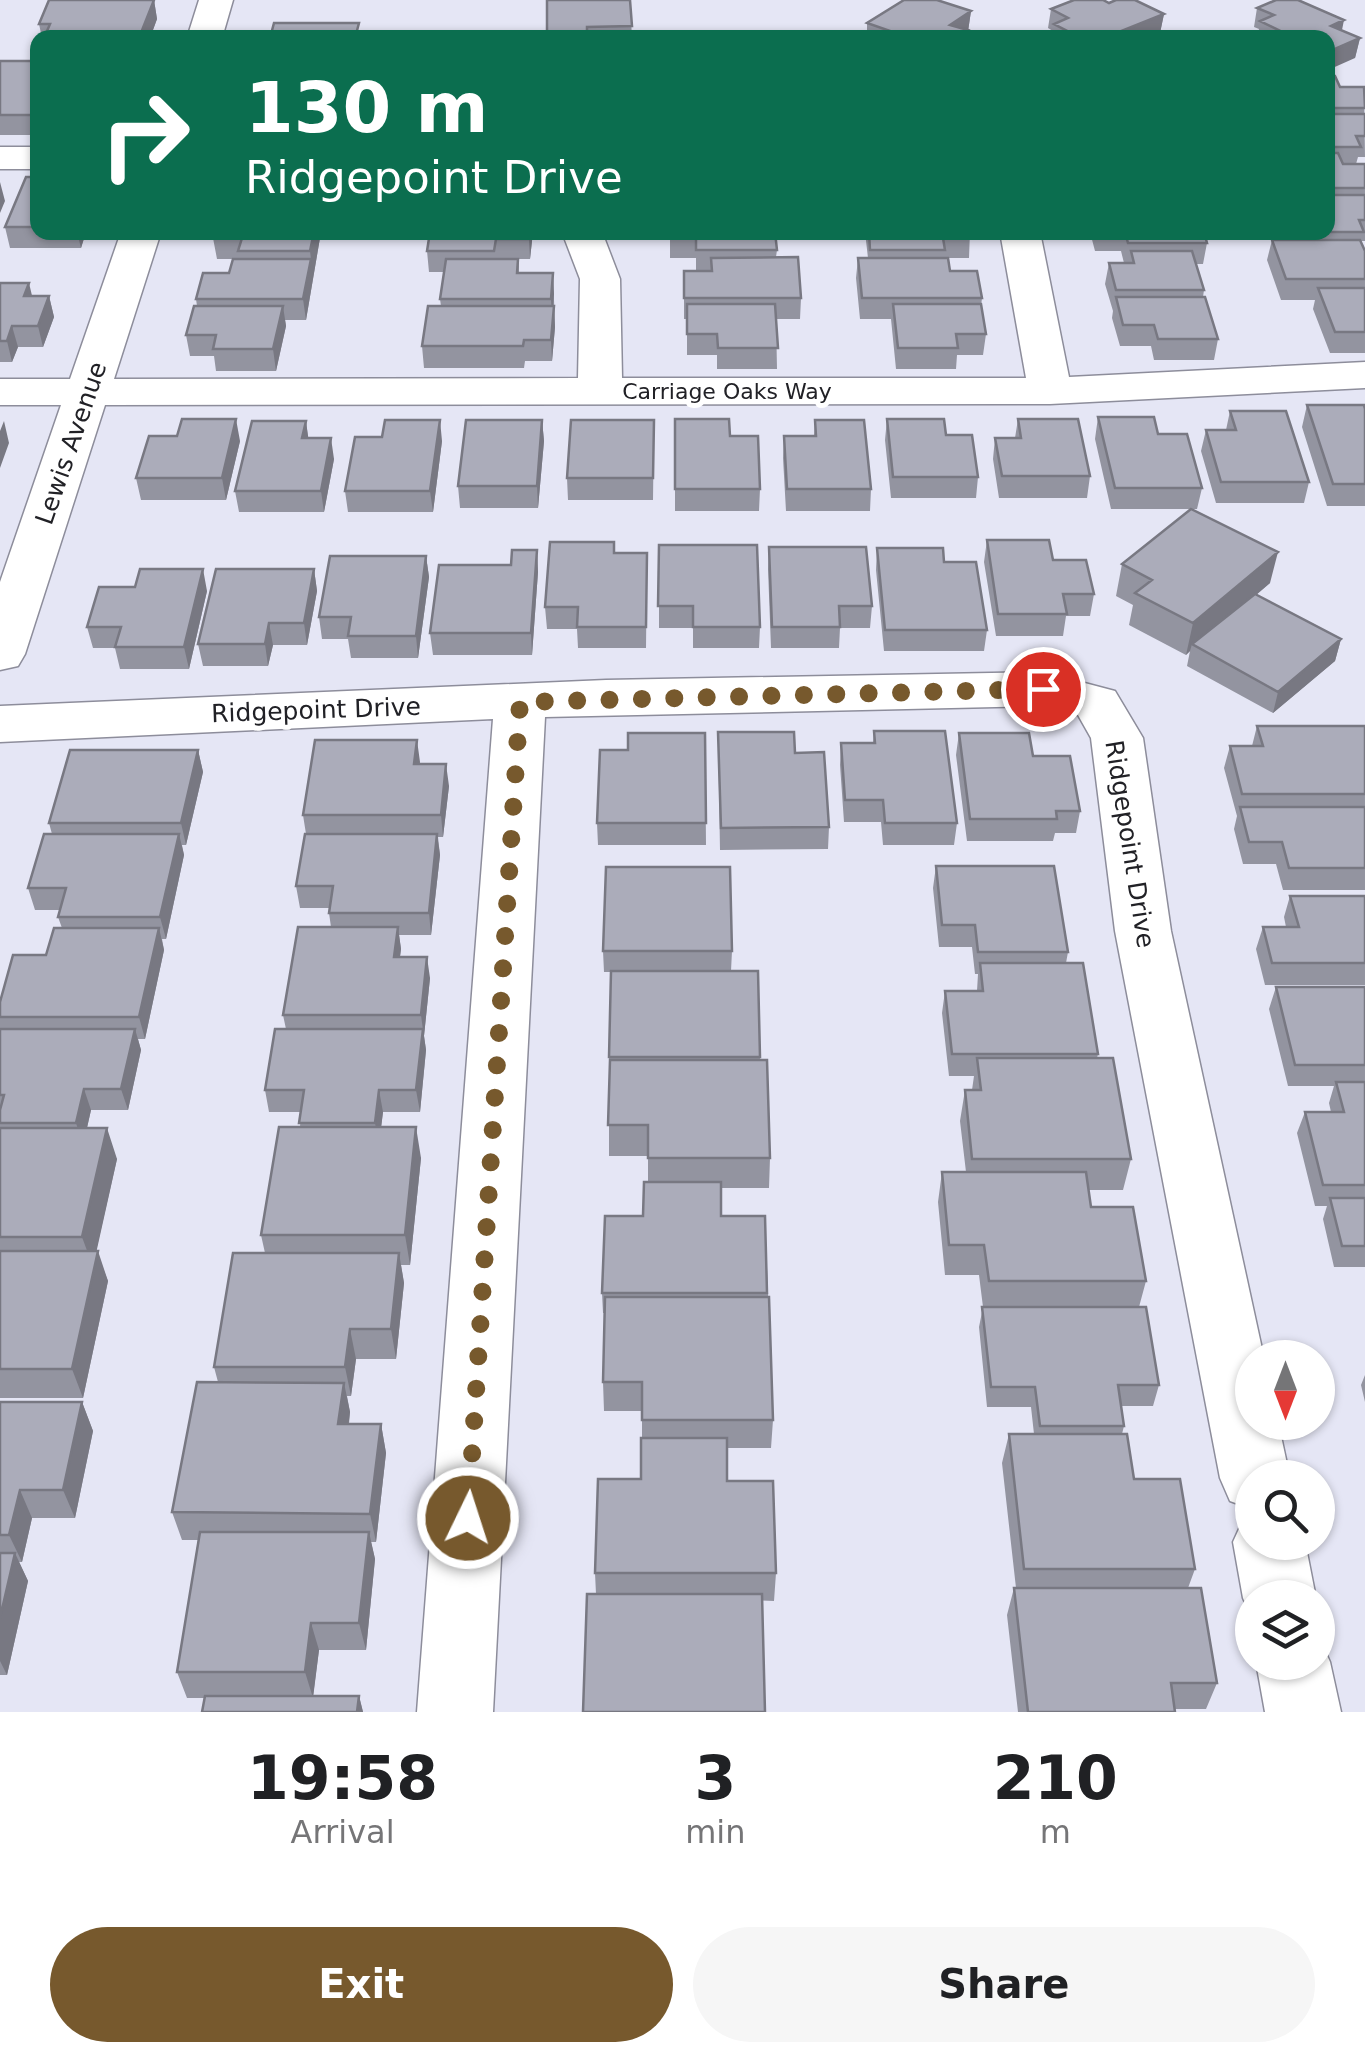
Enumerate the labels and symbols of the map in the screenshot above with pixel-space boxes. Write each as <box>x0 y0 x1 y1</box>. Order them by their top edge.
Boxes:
street label: Lewis Avenue <box>30 358 112 528</box>
street label: Carriage Oaks Way <box>622 379 832 404</box>
pin <box>1001 647 1086 732</box>
street label: Ridgepoint Drive <box>211 692 421 728</box>
street label: Ridgepoint Drive <box>1099 738 1161 950</box>
north arrow <box>1235 1340 1335 1440</box>
position arrow <box>416 1466 520 1570</box>

